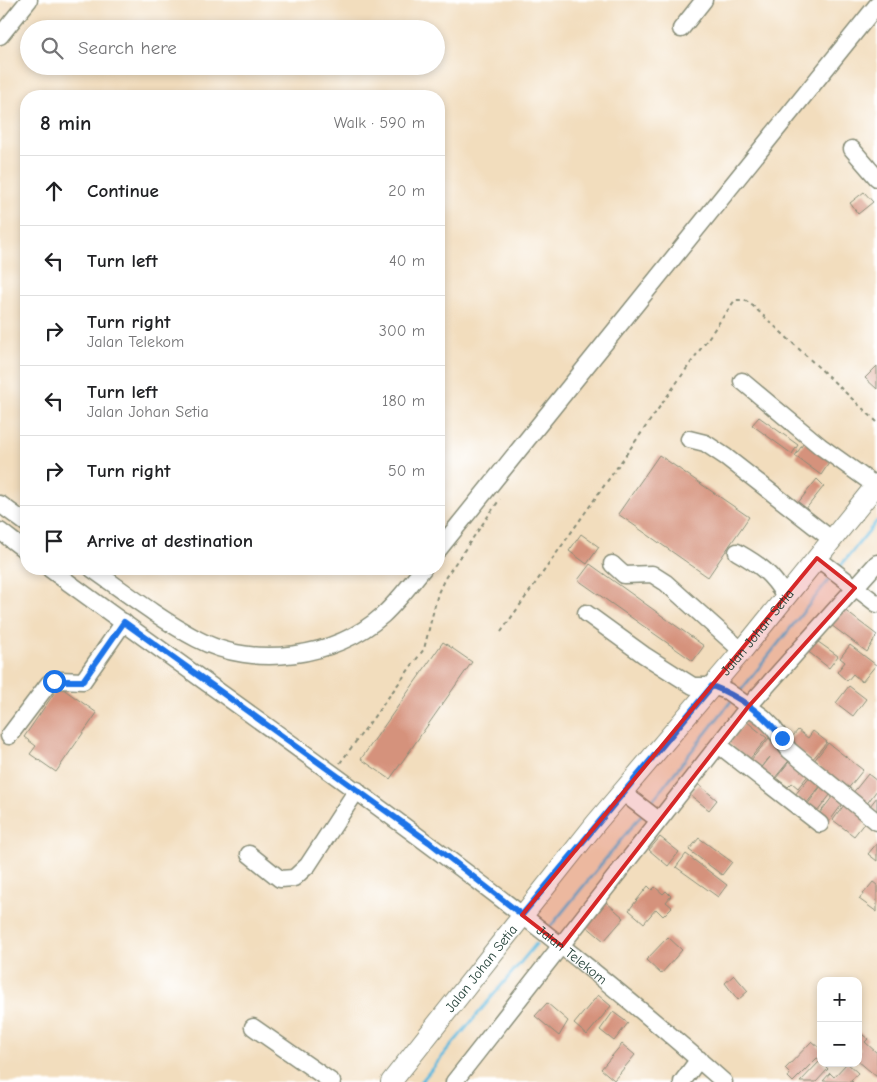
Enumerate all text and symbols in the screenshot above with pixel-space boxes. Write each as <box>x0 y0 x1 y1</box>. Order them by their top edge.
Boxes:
search box <box>20 20 445 75</box>
icon: search <box>38 34 66 62</box>
text: Search here <box>78 37 177 59</box>
text: 8 min <box>40 111 91 135</box>
text: Walk · 590 m <box>334 114 425 132</box>
icon: ahead <box>40 177 68 205</box>
text: Continue <box>87 180 159 202</box>
text: 20 m <box>388 182 425 200</box>
icon: left <box>40 247 68 275</box>
text: Turn left <box>87 250 158 272</box>
text: 40 m <box>389 252 425 270</box>
text: Turn right <box>87 311 171 333</box>
icon: right <box>40 317 68 345</box>
text: 300 m <box>379 322 425 340</box>
text: Jalan Telekom <box>87 333 184 351</box>
text: Turn left <box>87 381 158 403</box>
icon: left <box>40 387 68 415</box>
text: 180 m <box>382 392 425 410</box>
text: Jalan Johan Setia <box>87 403 209 421</box>
icon: right <box>40 457 68 485</box>
text: Turn right <box>87 460 171 482</box>
text: 50 m <box>388 462 425 480</box>
icon: arrive <box>40 527 68 555</box>
text: Arrive at destination <box>87 530 253 552</box>
street label: Jalan Johan Setia <box>717 585 797 679</box>
route start <box>43 670 66 693</box>
route end <box>771 727 794 750</box>
street label: Jalan Johan Setia <box>441 921 521 1015</box>
street label: Jalan Telekom <box>533 921 611 988</box>
map controls <box>817 977 862 1067</box>
button: + <box>817 977 862 1022</box>
button: − <box>817 1022 862 1067</box>

